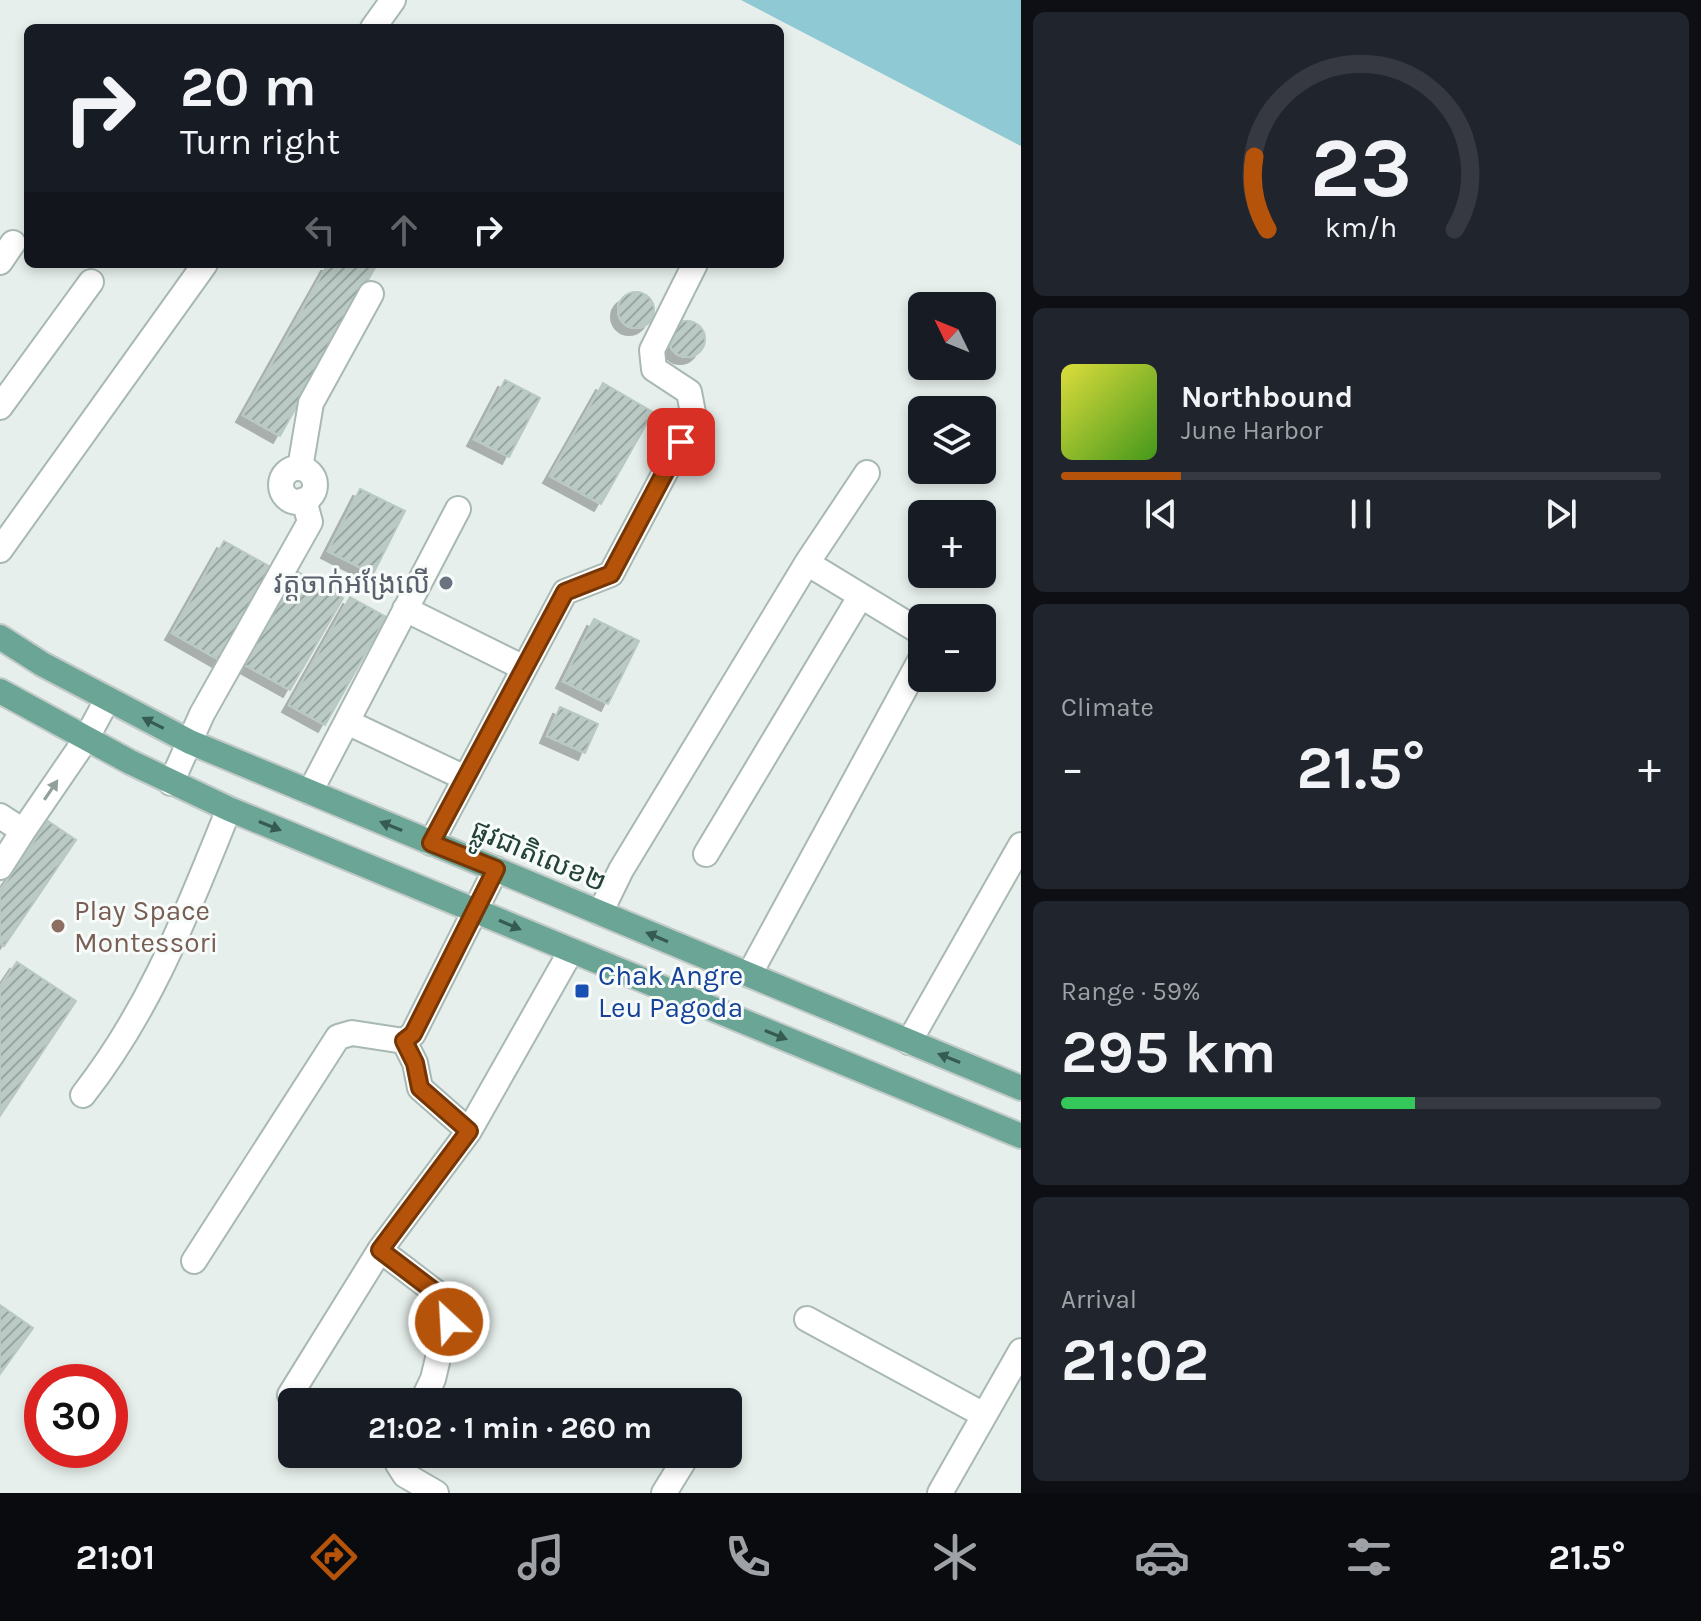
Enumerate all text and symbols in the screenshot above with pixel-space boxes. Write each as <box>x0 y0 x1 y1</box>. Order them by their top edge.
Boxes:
text: 20 m <box>180 54 317 119</box>
icon: right <box>48 56 152 160</box>
text: 23 <box>1310 120 1412 217</box>
text: Turn right <box>180 121 340 163</box>
icon: left <box>298 208 342 252</box>
icon: ahead <box>382 208 426 252</box>
icon: right <box>466 208 510 252</box>
text: km/h <box>1325 211 1397 244</box>
north arrow <box>908 292 996 380</box>
map controls <box>908 292 996 692</box>
text: Northbound <box>1181 379 1353 415</box>
button: layers <box>908 396 996 484</box>
pin <box>647 408 715 476</box>
text: June Harbor <box>1181 415 1323 446</box>
icon: arrive <box>659 420 703 464</box>
icon: previous <box>1139 492 1183 536</box>
icon: pause <box>1339 492 1383 536</box>
icon: next <box>1539 492 1583 536</box>
button: + <box>908 500 996 588</box>
place label: វត្តចាក់អង្រែលើ <box>274 567 430 601</box>
marker: វត្តចាក់អង្រែលើ <box>437 574 455 592</box>
button: − <box>908 604 996 692</box>
text: Climate <box>1061 692 1154 723</box>
one-way arrow <box>141 717 164 730</box>
text: 21.5° <box>1297 733 1425 803</box>
text: − <box>1061 743 1084 794</box>
text: + <box>1638 743 1661 794</box>
one-way arrow <box>43 779 58 800</box>
street label: ផ្លូវជាតិលេខ២ <box>463 812 611 906</box>
one-way arrow <box>379 819 403 832</box>
one-way arrow <box>258 820 282 833</box>
place label: Play Space Montessori <box>74 894 218 959</box>
marker: Play Space Montessori <box>49 917 67 935</box>
one-way arrow <box>498 918 522 931</box>
one-way arrow <box>645 930 669 943</box>
place label: Chak Angre Leu Pagoda <box>598 959 743 1024</box>
text: Range · 59% <box>1061 976 1201 1007</box>
marker: Chak Angre Leu Pagoda <box>573 982 591 1000</box>
text: 295 km <box>1061 1017 1276 1087</box>
one-way arrow <box>764 1029 788 1042</box>
one-way arrow <box>937 1051 961 1064</box>
position arrow <box>407 1280 491 1364</box>
text: Arrival <box>1061 1284 1137 1315</box>
text: 21:02 <box>1061 1325 1209 1395</box>
speed limit sign: 30 <box>24 1364 128 1468</box>
text: 21:02 · 1 min · 260 m <box>368 1410 652 1446</box>
icon: directions <box>306 1529 362 1585</box>
icon: music <box>513 1529 569 1585</box>
icon: phone <box>720 1529 776 1585</box>
icon: climate <box>927 1529 983 1585</box>
icon: car <box>1134 1529 1190 1585</box>
icon: filters <box>1341 1529 1397 1585</box>
text: 21:01 <box>75 1536 155 1578</box>
text: 21.5° <box>1548 1536 1625 1578</box>

